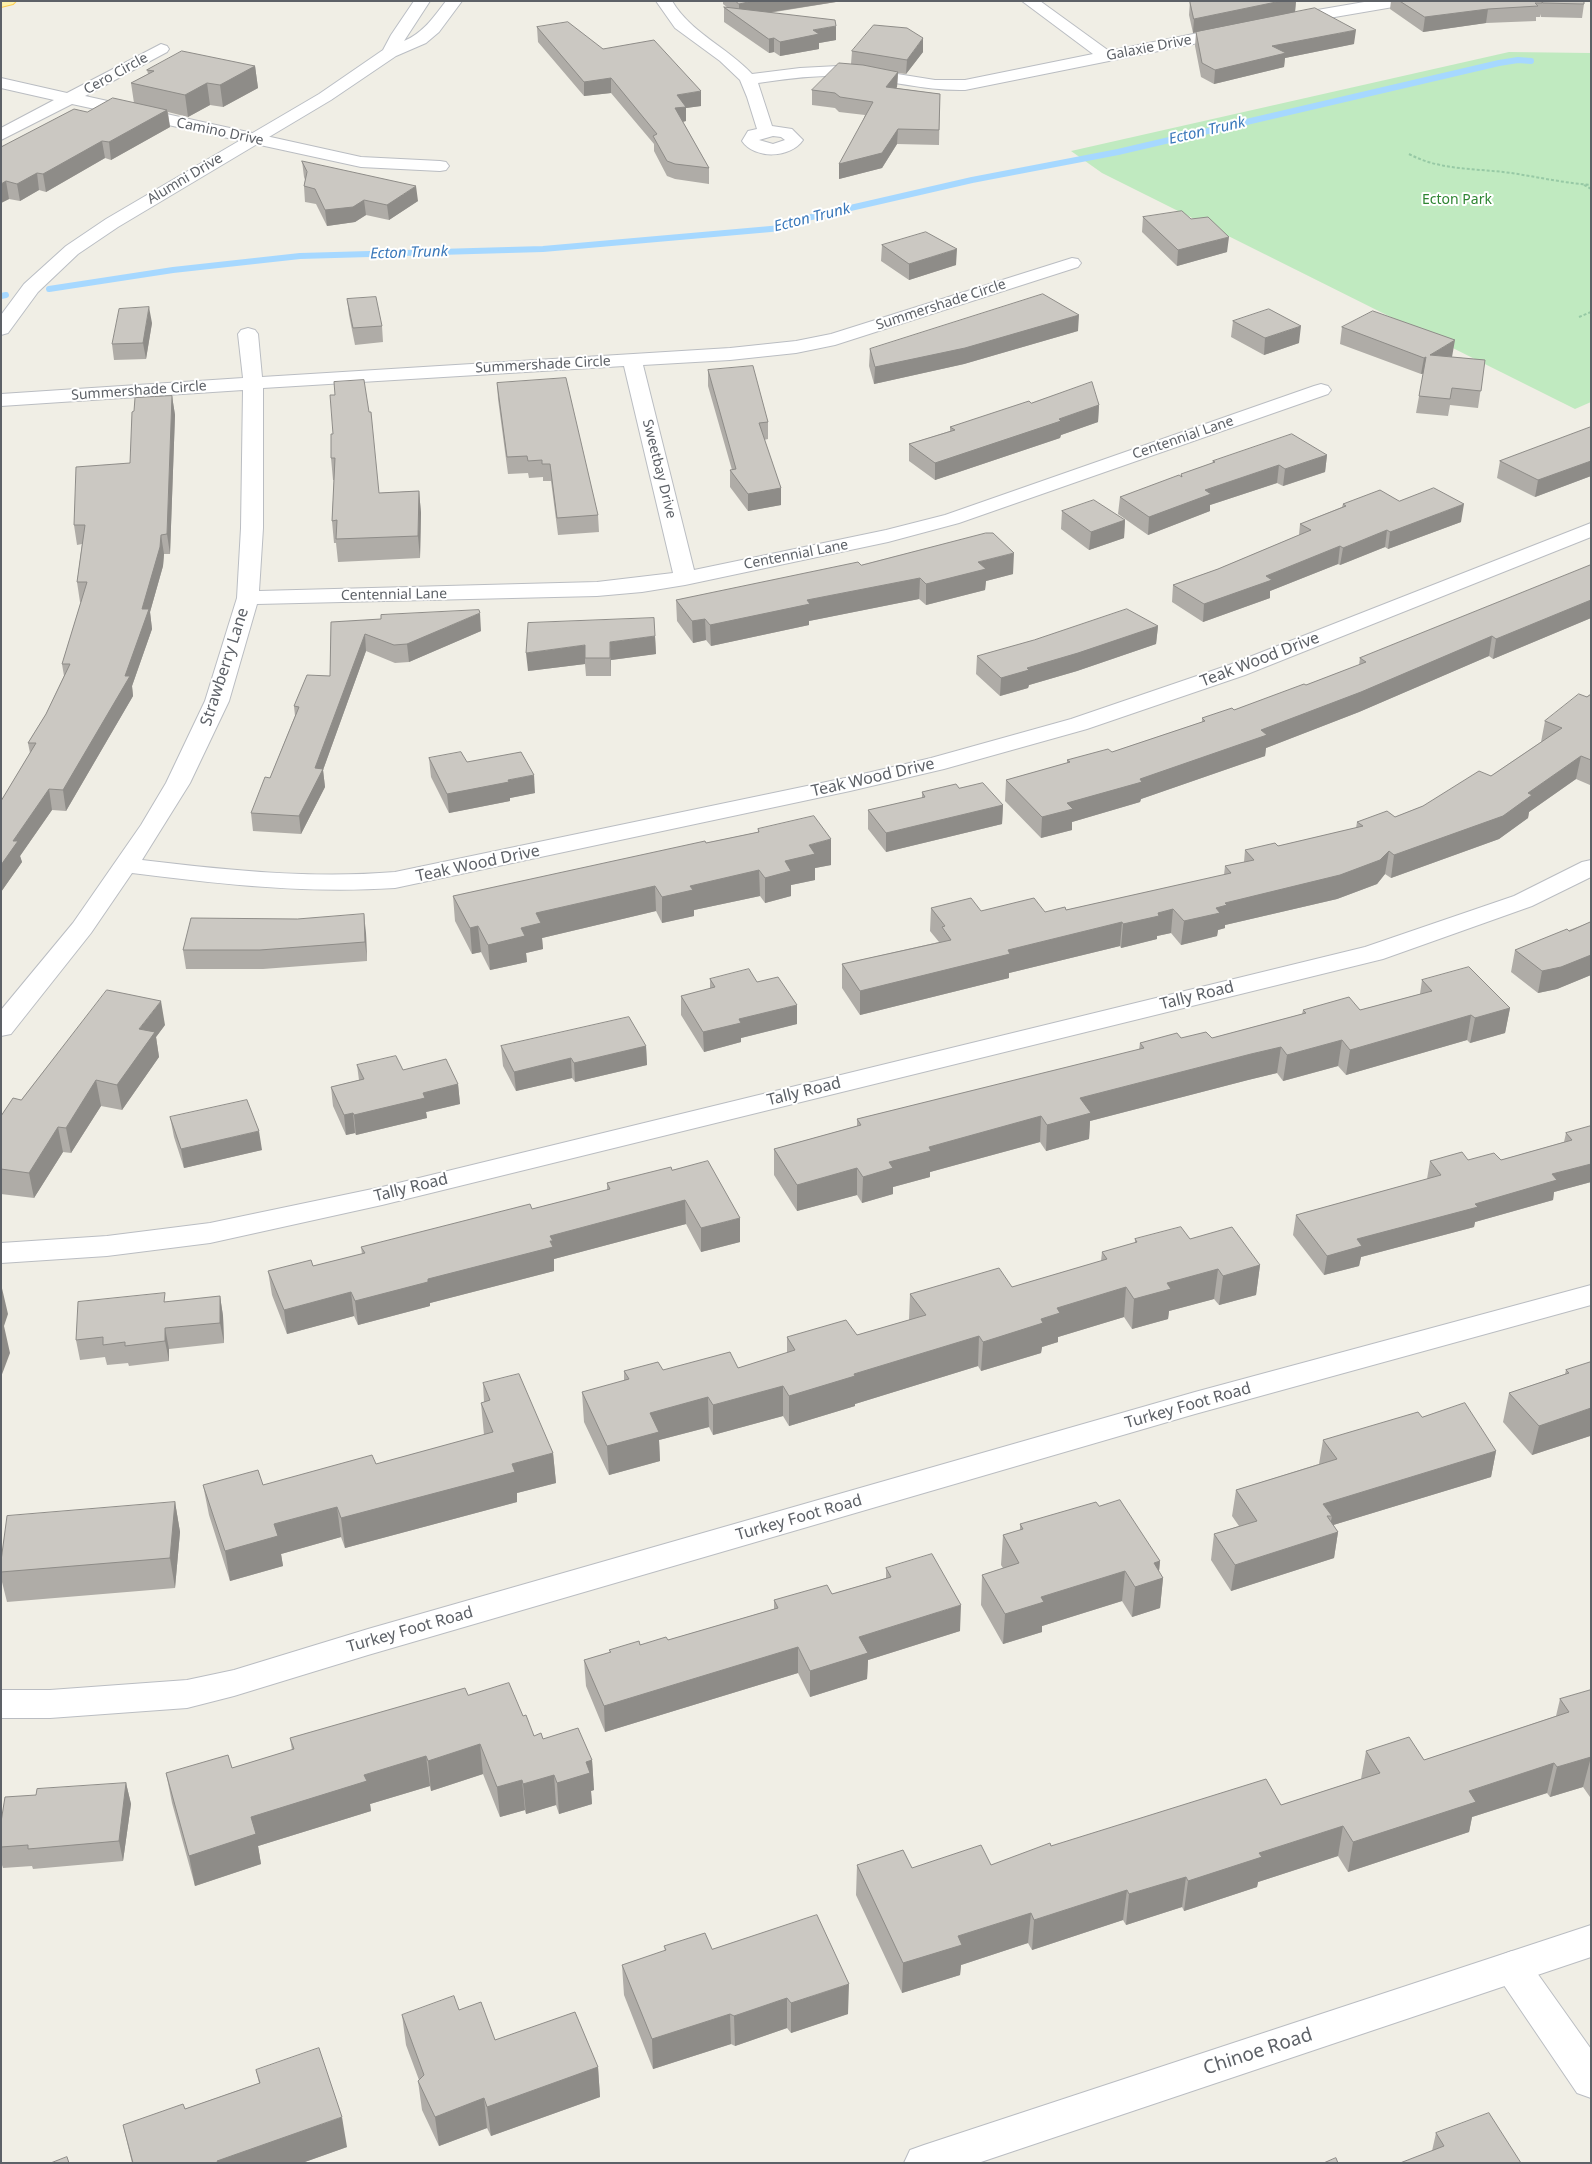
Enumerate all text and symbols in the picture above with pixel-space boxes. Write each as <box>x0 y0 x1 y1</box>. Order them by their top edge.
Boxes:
street label: Galaxie Drive <box>1105 31 1193 65</box>
street label: Cero Circle <box>81 50 151 98</box>
water label: Ecton Trunk <box>1167 113 1247 149</box>
street label: Camino Drive <box>175 115 265 149</box>
street label: Alumni Drive <box>144 150 226 208</box>
park label: Ecton Park <box>1422 192 1492 208</box>
water label: Ecton Trunk <box>772 200 852 236</box>
water label: Ecton Trunk <box>370 243 448 263</box>
street label: Summershade Circle <box>874 276 1008 334</box>
street label: Summershade Circle <box>475 353 611 377</box>
street label: Summershade Circle <box>71 378 207 404</box>
street label: Centennial Lane <box>1130 413 1236 463</box>
street label: Sweetbay Drive <box>639 418 679 520</box>
street label: Centennial Lane <box>742 537 850 573</box>
street label: Centennial Lane <box>341 586 447 604</box>
street label: Strawberry Lane <box>197 606 253 728</box>
street label: Teak Wood Drive <box>1198 628 1322 692</box>
street label: Teak Wood Drive <box>809 754 937 802</box>
street label: Teak Wood Drive <box>414 842 542 886</box>
street label: Tally Road <box>1158 978 1236 1014</box>
street label: Tally Road <box>765 1074 843 1110</box>
street label: Tally Road <box>372 1170 450 1206</box>
street label: Turkey Foot Road <box>1123 1379 1253 1433</box>
street label: Turkey Foot Road <box>734 1491 864 1545</box>
street label: Turkey Foot Road <box>345 1603 475 1657</box>
street label: Chinoe Road <box>1201 2024 1315 2080</box>

